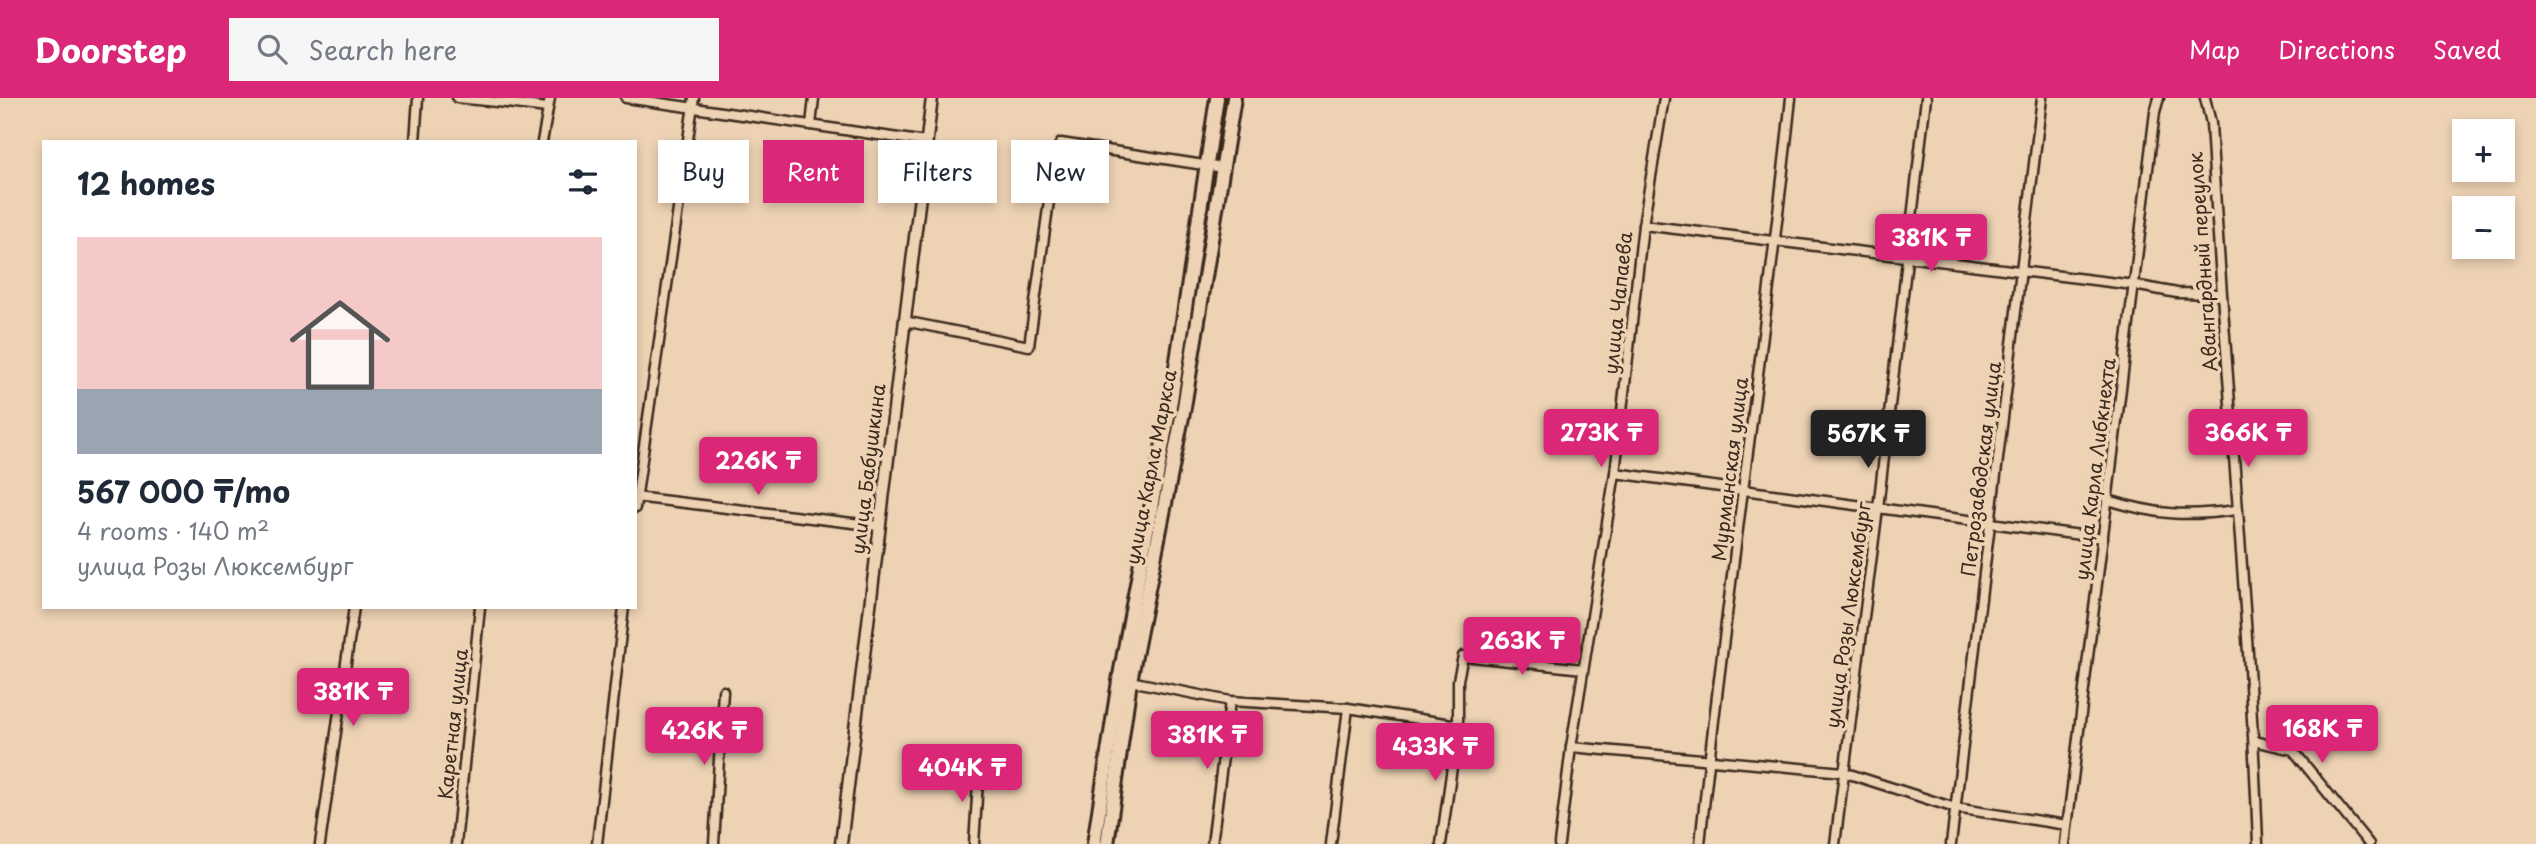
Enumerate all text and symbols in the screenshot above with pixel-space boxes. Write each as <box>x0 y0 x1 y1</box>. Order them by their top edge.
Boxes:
search box <box>229 18 719 81</box>
text: Doorstep <box>35 24 187 74</box>
icon: search <box>253 30 291 68</box>
text: Search here <box>309 30 457 69</box>
text: Map <box>2189 31 2240 67</box>
text: Directions <box>2278 31 2395 67</box>
text: Saved <box>2433 31 2501 67</box>
map controls <box>2452 119 2515 259</box>
button: + <box>2452 119 2515 182</box>
chip: Buy <box>658 140 749 203</box>
chip: Rent <box>763 140 864 203</box>
chip: Filters <box>878 140 997 203</box>
chip: New <box>1011 140 1109 203</box>
street label: Авангардный переулок <box>2180 151 2224 373</box>
text: 12 homes <box>77 160 215 205</box>
icon: filters <box>564 163 602 201</box>
button: − <box>2452 196 2515 259</box>
pin: 381K ₸ <box>1874 214 1988 274</box>
text: 381K ₸ <box>1891 219 1971 254</box>
street label: улица Чапаева <box>1596 230 1638 376</box>
icon: home <box>277 282 403 408</box>
street label: улица Карла Либкнехта <box>2066 356 2122 582</box>
street label: Петрозаводская улица <box>1953 360 2007 578</box>
street label: улица Карла Маркса <box>1117 367 1183 567</box>
street label: Мурманская улица <box>1704 375 1754 562</box>
street label: улица Бабушкина <box>843 382 891 556</box>
pin: 273K ₸ <box>1544 410 1658 469</box>
pin: 567K ₸ <box>1811 410 1925 470</box>
pin: 366K ₸ <box>2191 410 2305 469</box>
text: 273K ₸ <box>1560 414 1642 449</box>
text: 366K ₸ <box>2204 414 2292 449</box>
text: 567K ₸ <box>1827 415 1909 450</box>
pin: 226K ₸ <box>701 438 815 497</box>
text: 226K ₸ <box>715 442 801 477</box>
text: 567 000 ₸/mo <box>77 468 290 513</box>
street label: улица Розы Люксембург <box>1817 499 1877 730</box>
text: 4 rooms · 140 m² <box>77 513 269 548</box>
text: улица Розы Люксембург <box>77 548 353 583</box>
pin: 263K ₸ <box>1465 618 1579 677</box>
text: 263K ₸ <box>1479 622 1565 657</box>
street label: Каретная улица <box>430 647 474 801</box>
pin: 381K ₸ <box>296 668 410 728</box>
text: 381K ₸ <box>313 673 393 708</box>
pin: 168K ₸ <box>2265 706 2379 765</box>
pin: 426K ₸ <box>647 708 761 767</box>
text: 168K ₸ <box>2282 710 2362 745</box>
text: 426K ₸ <box>661 712 747 747</box>
pin: 381K ₸ <box>1150 712 1264 771</box>
text: 381K ₸ <box>1167 716 1247 751</box>
pin: 433K ₸ <box>1378 724 1492 783</box>
text: 433K ₸ <box>1392 728 1478 763</box>
pin: 404K ₸ <box>905 744 1019 804</box>
text: 404K ₸ <box>918 749 1006 784</box>

